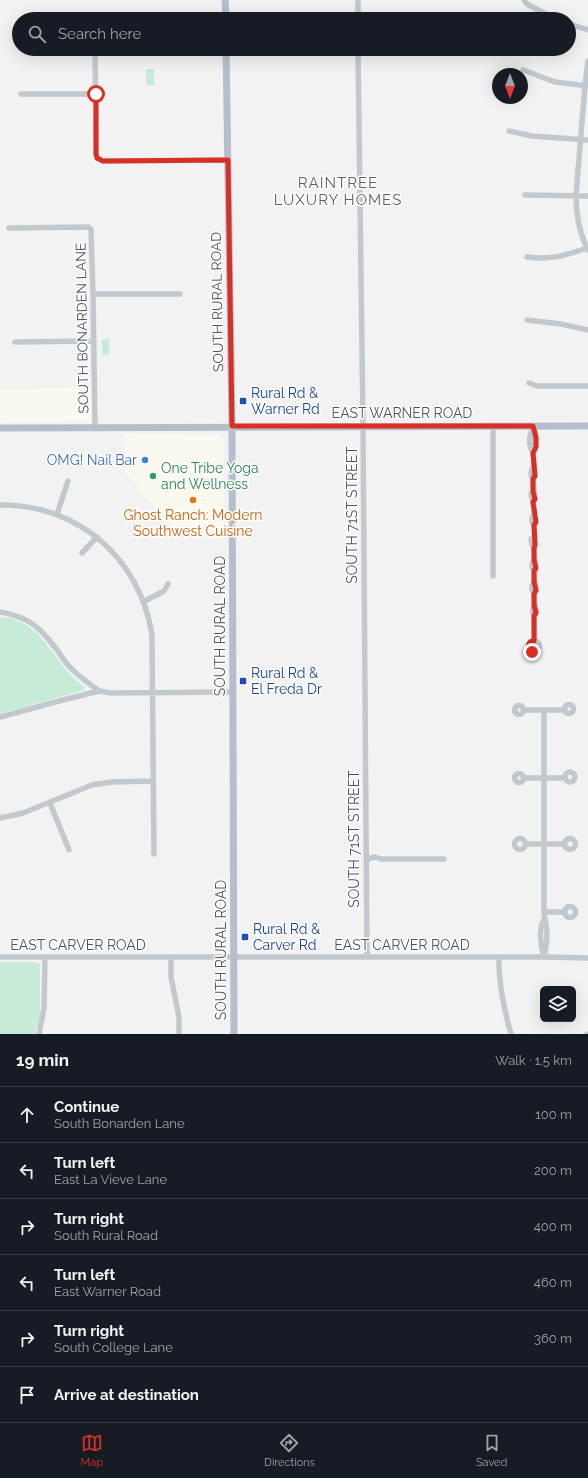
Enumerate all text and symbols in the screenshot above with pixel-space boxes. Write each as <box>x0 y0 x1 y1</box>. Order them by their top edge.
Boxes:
search box <box>12 12 576 56</box>
icon: search <box>26 23 48 45</box>
text: Search here <box>58 25 141 43</box>
north arrow <box>492 68 528 104</box>
route start <box>87 85 105 103</box>
district label: RAINTREE LUXURY HOMES <box>274 174 402 209</box>
street label: SOUTH RURAL ROAD <box>208 232 226 372</box>
street label: SOUTH BONARDEN LANE <box>73 242 91 414</box>
place label: Rural Rd & Warner Rd <box>251 385 320 417</box>
marker: Rural Rd & Warner Rd <box>238 396 248 406</box>
street label: EAST WARNER ROAD <box>332 405 472 421</box>
street label: SOUTH 71ST STREET <box>344 446 360 584</box>
place label: OMG! Nail Bar <box>47 452 137 468</box>
marker: OMG! Nail Bar <box>140 455 150 465</box>
place label: One Tribe Yoga and Wellness <box>161 460 259 492</box>
marker: One Tribe Yoga and Wellness <box>148 471 158 481</box>
marker: Ghost Ranch: Modern Southwest Cuisine <box>188 495 198 505</box>
place label: Ghost Ranch: Modern Southwest Cuisine <box>124 507 262 539</box>
street label: SOUTH RURAL ROAD <box>212 556 228 696</box>
route end <box>523 643 541 661</box>
place label: Rural Rd & El Freda Dr <box>251 665 322 697</box>
marker: Rural Rd & El Freda Dr <box>238 676 248 686</box>
street label: SOUTH 71ST STREET <box>346 770 362 908</box>
street label: SOUTH RURAL ROAD <box>213 880 229 1020</box>
place label: Rural Rd & Carver Rd <box>253 921 321 953</box>
marker: Rural Rd & Carver Rd <box>240 932 250 942</box>
street label: EAST CARVER ROAD <box>10 937 146 953</box>
street label: EAST CARVER ROAD <box>334 937 470 953</box>
map controls <box>540 986 576 1022</box>
button: layers <box>540 986 576 1022</box>
text: 19 min <box>16 1050 69 1070</box>
text: Walk · 1.5 km <box>495 1053 572 1068</box>
text: Continue <box>54 1098 119 1116</box>
icon: ahead <box>16 1104 38 1126</box>
text: 100 m <box>535 1107 572 1122</box>
text: South Bonarden Lane <box>54 1116 185 1131</box>
text: Turn left <box>54 1154 115 1172</box>
icon: left <box>16 1160 38 1182</box>
text: 200 m <box>534 1163 572 1178</box>
text: East La Vieve Lane <box>54 1172 167 1187</box>
text: Turn right <box>54 1210 124 1228</box>
icon: right <box>16 1216 38 1238</box>
text: 400 m <box>534 1219 572 1234</box>
text: South Rural Road <box>54 1228 158 1243</box>
text: Turn left <box>54 1266 115 1284</box>
icon: left <box>16 1272 38 1294</box>
text: 460 m <box>534 1275 572 1290</box>
text: East Warner Road <box>54 1284 161 1299</box>
text: Turn right <box>54 1322 124 1340</box>
icon: right <box>16 1328 38 1350</box>
text: 360 m <box>534 1331 572 1346</box>
text: South College Lane <box>54 1340 173 1355</box>
icon: arrive <box>16 1384 38 1406</box>
text: Arrive at destination <box>54 1386 199 1404</box>
tab: Map <box>81 1432 103 1469</box>
tab: Directions <box>264 1432 315 1469</box>
tab: Saved <box>476 1432 507 1469</box>

